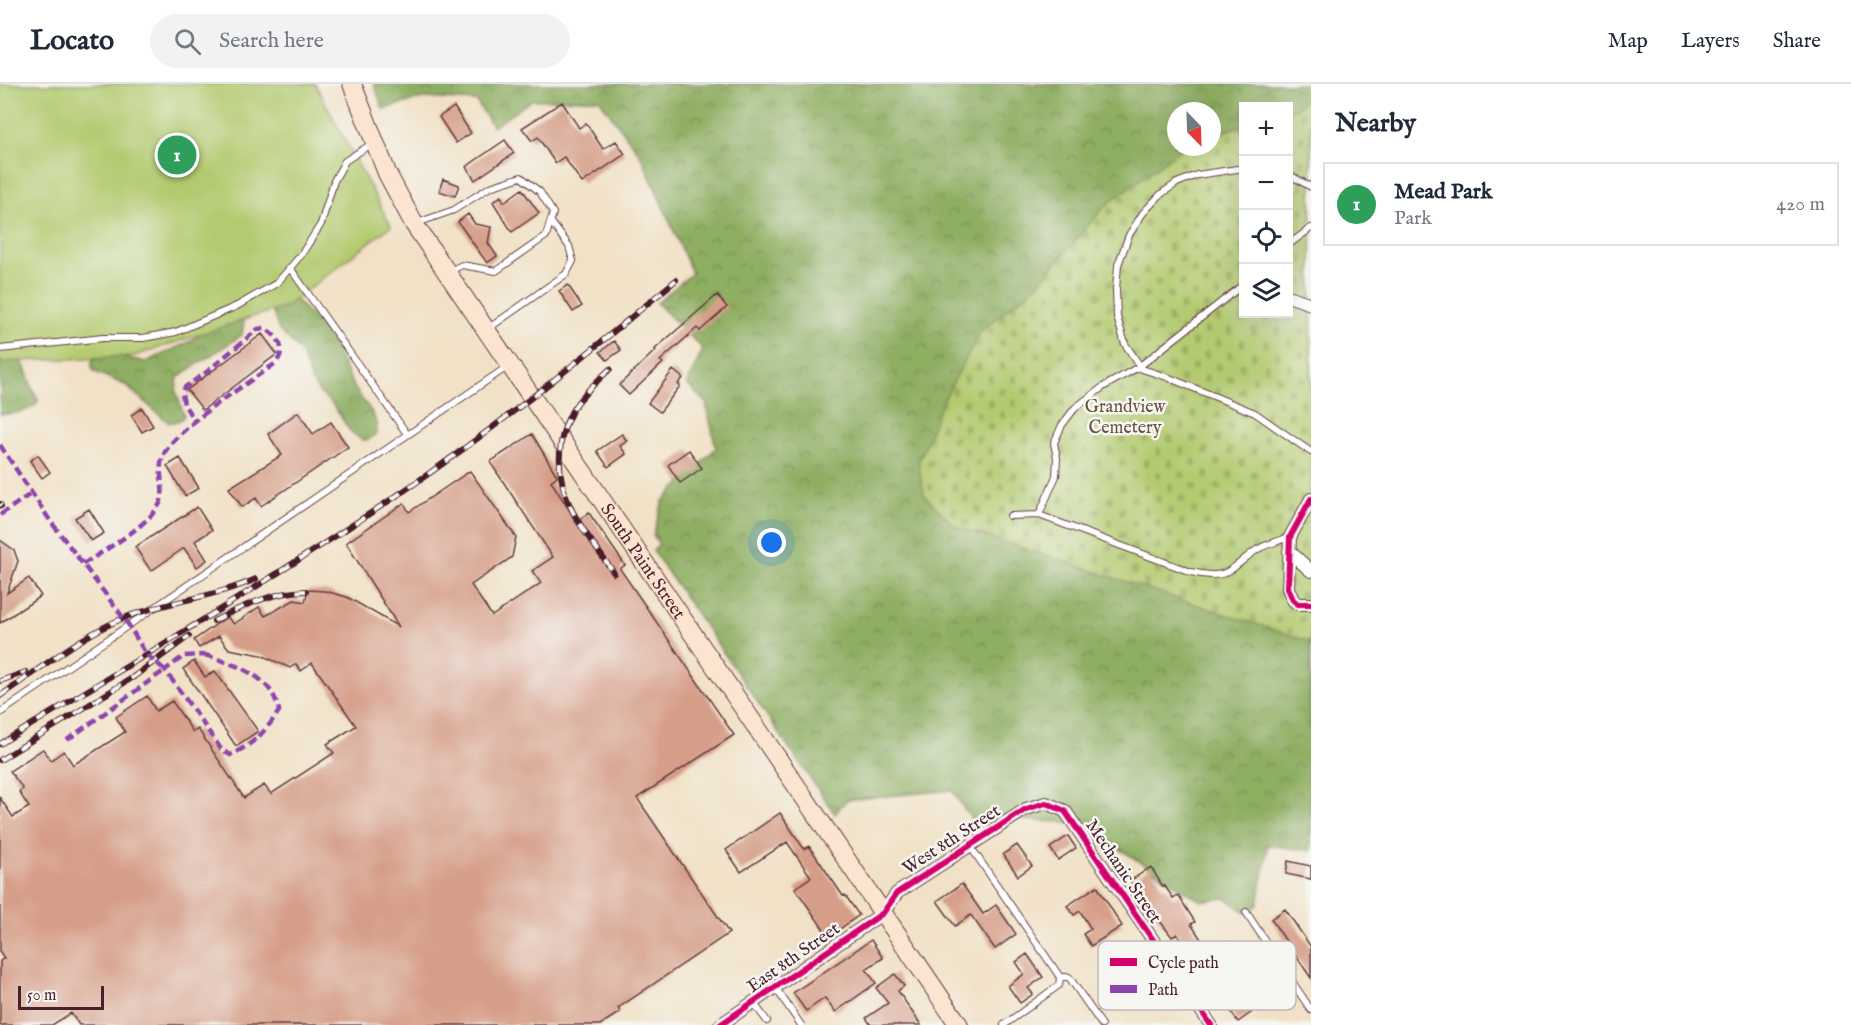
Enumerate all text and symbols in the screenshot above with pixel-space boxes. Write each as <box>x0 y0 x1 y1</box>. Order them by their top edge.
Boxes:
search box <box>150 14 570 68</box>
text: Locato <box>30 24 114 59</box>
icon: search <box>171 25 204 58</box>
text: Search here <box>219 27 324 55</box>
text: Map <box>1608 28 1648 55</box>
text: Layers <box>1681 28 1740 55</box>
text: Share <box>1773 28 1821 55</box>
north arrow <box>1167 102 1221 156</box>
map controls <box>1239 102 1293 318</box>
button: + <box>1239 102 1293 156</box>
text: Nearby <box>1335 107 1416 140</box>
pin: 1 <box>158 132 196 178</box>
button: − <box>1239 156 1293 210</box>
text: Mead Park <box>1394 178 1492 206</box>
text: 1 <box>1353 192 1360 217</box>
text: 420 m <box>1776 192 1825 217</box>
text: Park <box>1394 206 1432 231</box>
button: locate <box>1239 210 1293 264</box>
button: layers <box>1239 264 1293 318</box>
park label: Grandview Cemetery <box>1085 396 1166 440</box>
street label: South Paint Street <box>595 499 690 624</box>
your location <box>757 528 786 557</box>
street label: West 8th Street <box>898 800 1005 881</box>
street label: Mechanic Street <box>1079 815 1166 928</box>
street label: East 8th Street <box>743 918 845 999</box>
legend <box>1098 941 1296 1010</box>
text: Cycle path <box>1148 954 1219 974</box>
text: Path <box>1148 981 1179 1001</box>
scale bar <box>18 983 104 1010</box>
text: 50 m <box>27 986 56 1006</box>

